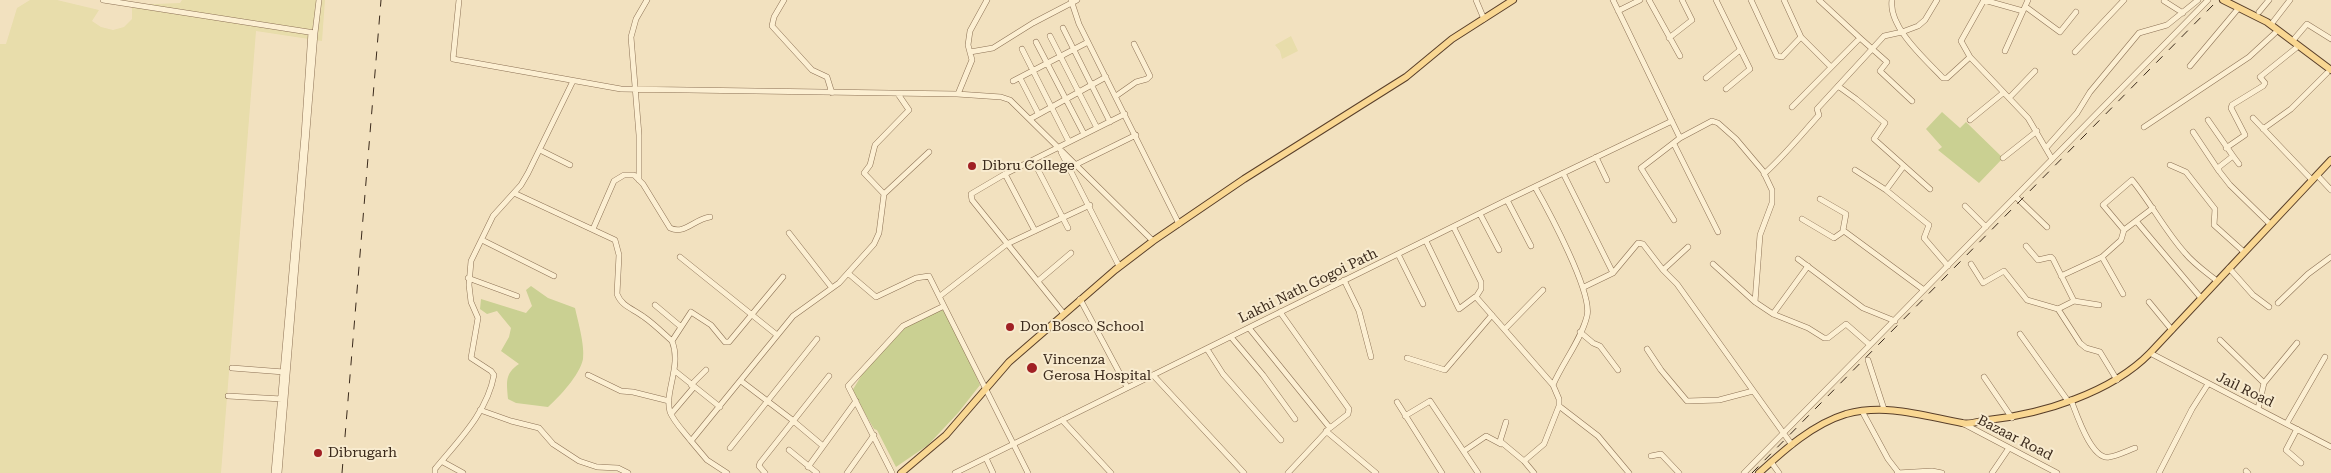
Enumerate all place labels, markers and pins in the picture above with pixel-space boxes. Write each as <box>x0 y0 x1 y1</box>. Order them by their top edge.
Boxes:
place label: Dibru College <box>982 158 1075 174</box>
marker: Dibru College <box>966 160 978 172</box>
place label: Don Bosco School <box>1020 319 1144 335</box>
marker: Don Bosco School <box>1004 321 1016 333</box>
place label: Vincenza Gerosa Hospital <box>1043 352 1151 384</box>
marker: Vincenza Gerosa Hospital <box>1025 361 1039 375</box>
place label: Dibrugarh <box>328 445 397 461</box>
marker: Dibrugarh <box>312 447 324 459</box>

